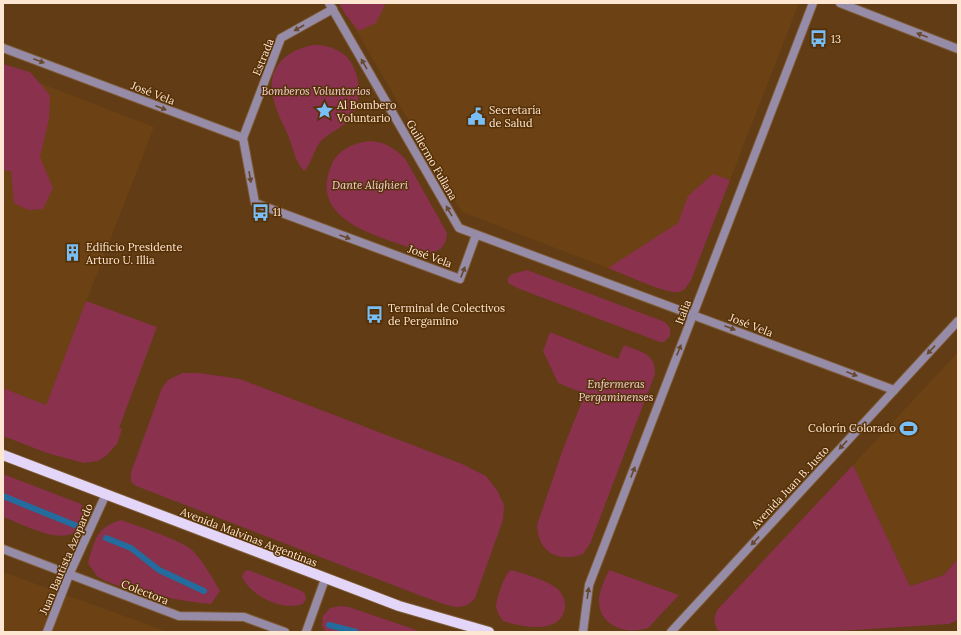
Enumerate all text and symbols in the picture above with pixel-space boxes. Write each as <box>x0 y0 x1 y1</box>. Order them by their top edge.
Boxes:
one-way arrow <box>293 25 305 32</box>
bus stop icon: 13 <box>808 29 828 49</box>
one-way arrow <box>915 31 927 37</box>
place label: 13 <box>831 32 841 46</box>
street label: Estrada <box>249 36 277 78</box>
one-way arrow <box>361 58 367 70</box>
one-way arrow <box>34 59 46 65</box>
street label: José Vela <box>128 78 177 108</box>
park label: Bomberos Voluntarios <box>261 84 371 98</box>
place label: Al Bombero Voluntario <box>336 98 396 125</box>
place icon: Al Bombero Voluntario <box>314 101 334 121</box>
place label: Secretaría de Salud <box>489 103 541 130</box>
one-way arrow <box>155 105 167 111</box>
public building icon: Secretaría de Salud <box>466 106 486 126</box>
street label: Guillermo Fullana <box>403 117 461 203</box>
one-way arrow <box>247 170 253 183</box>
park label: Dante Alighieri <box>332 178 408 192</box>
bus stop icon: 11 <box>250 202 270 222</box>
place label: 11 <box>273 205 281 219</box>
one-way arrow <box>445 205 452 217</box>
one-way arrow <box>340 234 352 240</box>
place label: Edificio Presidente Arturo U. Illia <box>85 240 183 267</box>
street label: José Vela <box>405 241 454 271</box>
building icon: Edificio Presidente Arturo U. Illia <box>63 243 83 263</box>
one-way arrow <box>460 265 466 277</box>
street label: Italia <box>672 297 694 326</box>
place label: Terminal de Colectivos de Pergamino <box>388 301 505 328</box>
bus stop icon: Terminal de Colectivos de Pergamino <box>365 304 385 324</box>
street label: José Vela <box>726 310 775 340</box>
one-way arrow <box>724 326 736 332</box>
one-way arrow <box>677 344 683 356</box>
one-way arrow <box>927 345 936 355</box>
one-way arrow <box>846 372 858 378</box>
park label: Enfermeras Pergaminenses <box>578 377 654 404</box>
sports icon: Colorín Colorado <box>899 418 919 438</box>
place label: Colorín Colorado <box>808 421 896 435</box>
one-way arrow <box>838 440 848 450</box>
street label: Avenida Juan B. Justo <box>747 443 832 532</box>
one-way arrow <box>630 465 636 477</box>
street label: Juan Bautista Azopardo <box>36 501 96 618</box>
street label: Avenida Malvinas Argentinas <box>178 504 320 570</box>
one-way arrow <box>750 536 760 546</box>
street label: Colectora <box>119 577 171 608</box>
one-way arrow <box>585 587 591 599</box>

